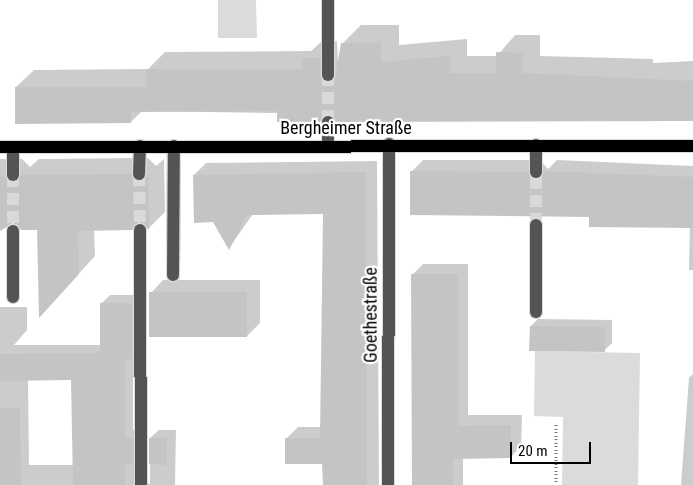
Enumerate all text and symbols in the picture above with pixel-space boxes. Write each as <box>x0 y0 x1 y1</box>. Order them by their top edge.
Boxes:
street label: Bergheimer Straße <box>280 117 412 139</box>
street label: Goethestraße <box>360 267 382 363</box>
scale bar <box>513 432 594 464</box>
text: 20 m <box>518 442 548 460</box>

